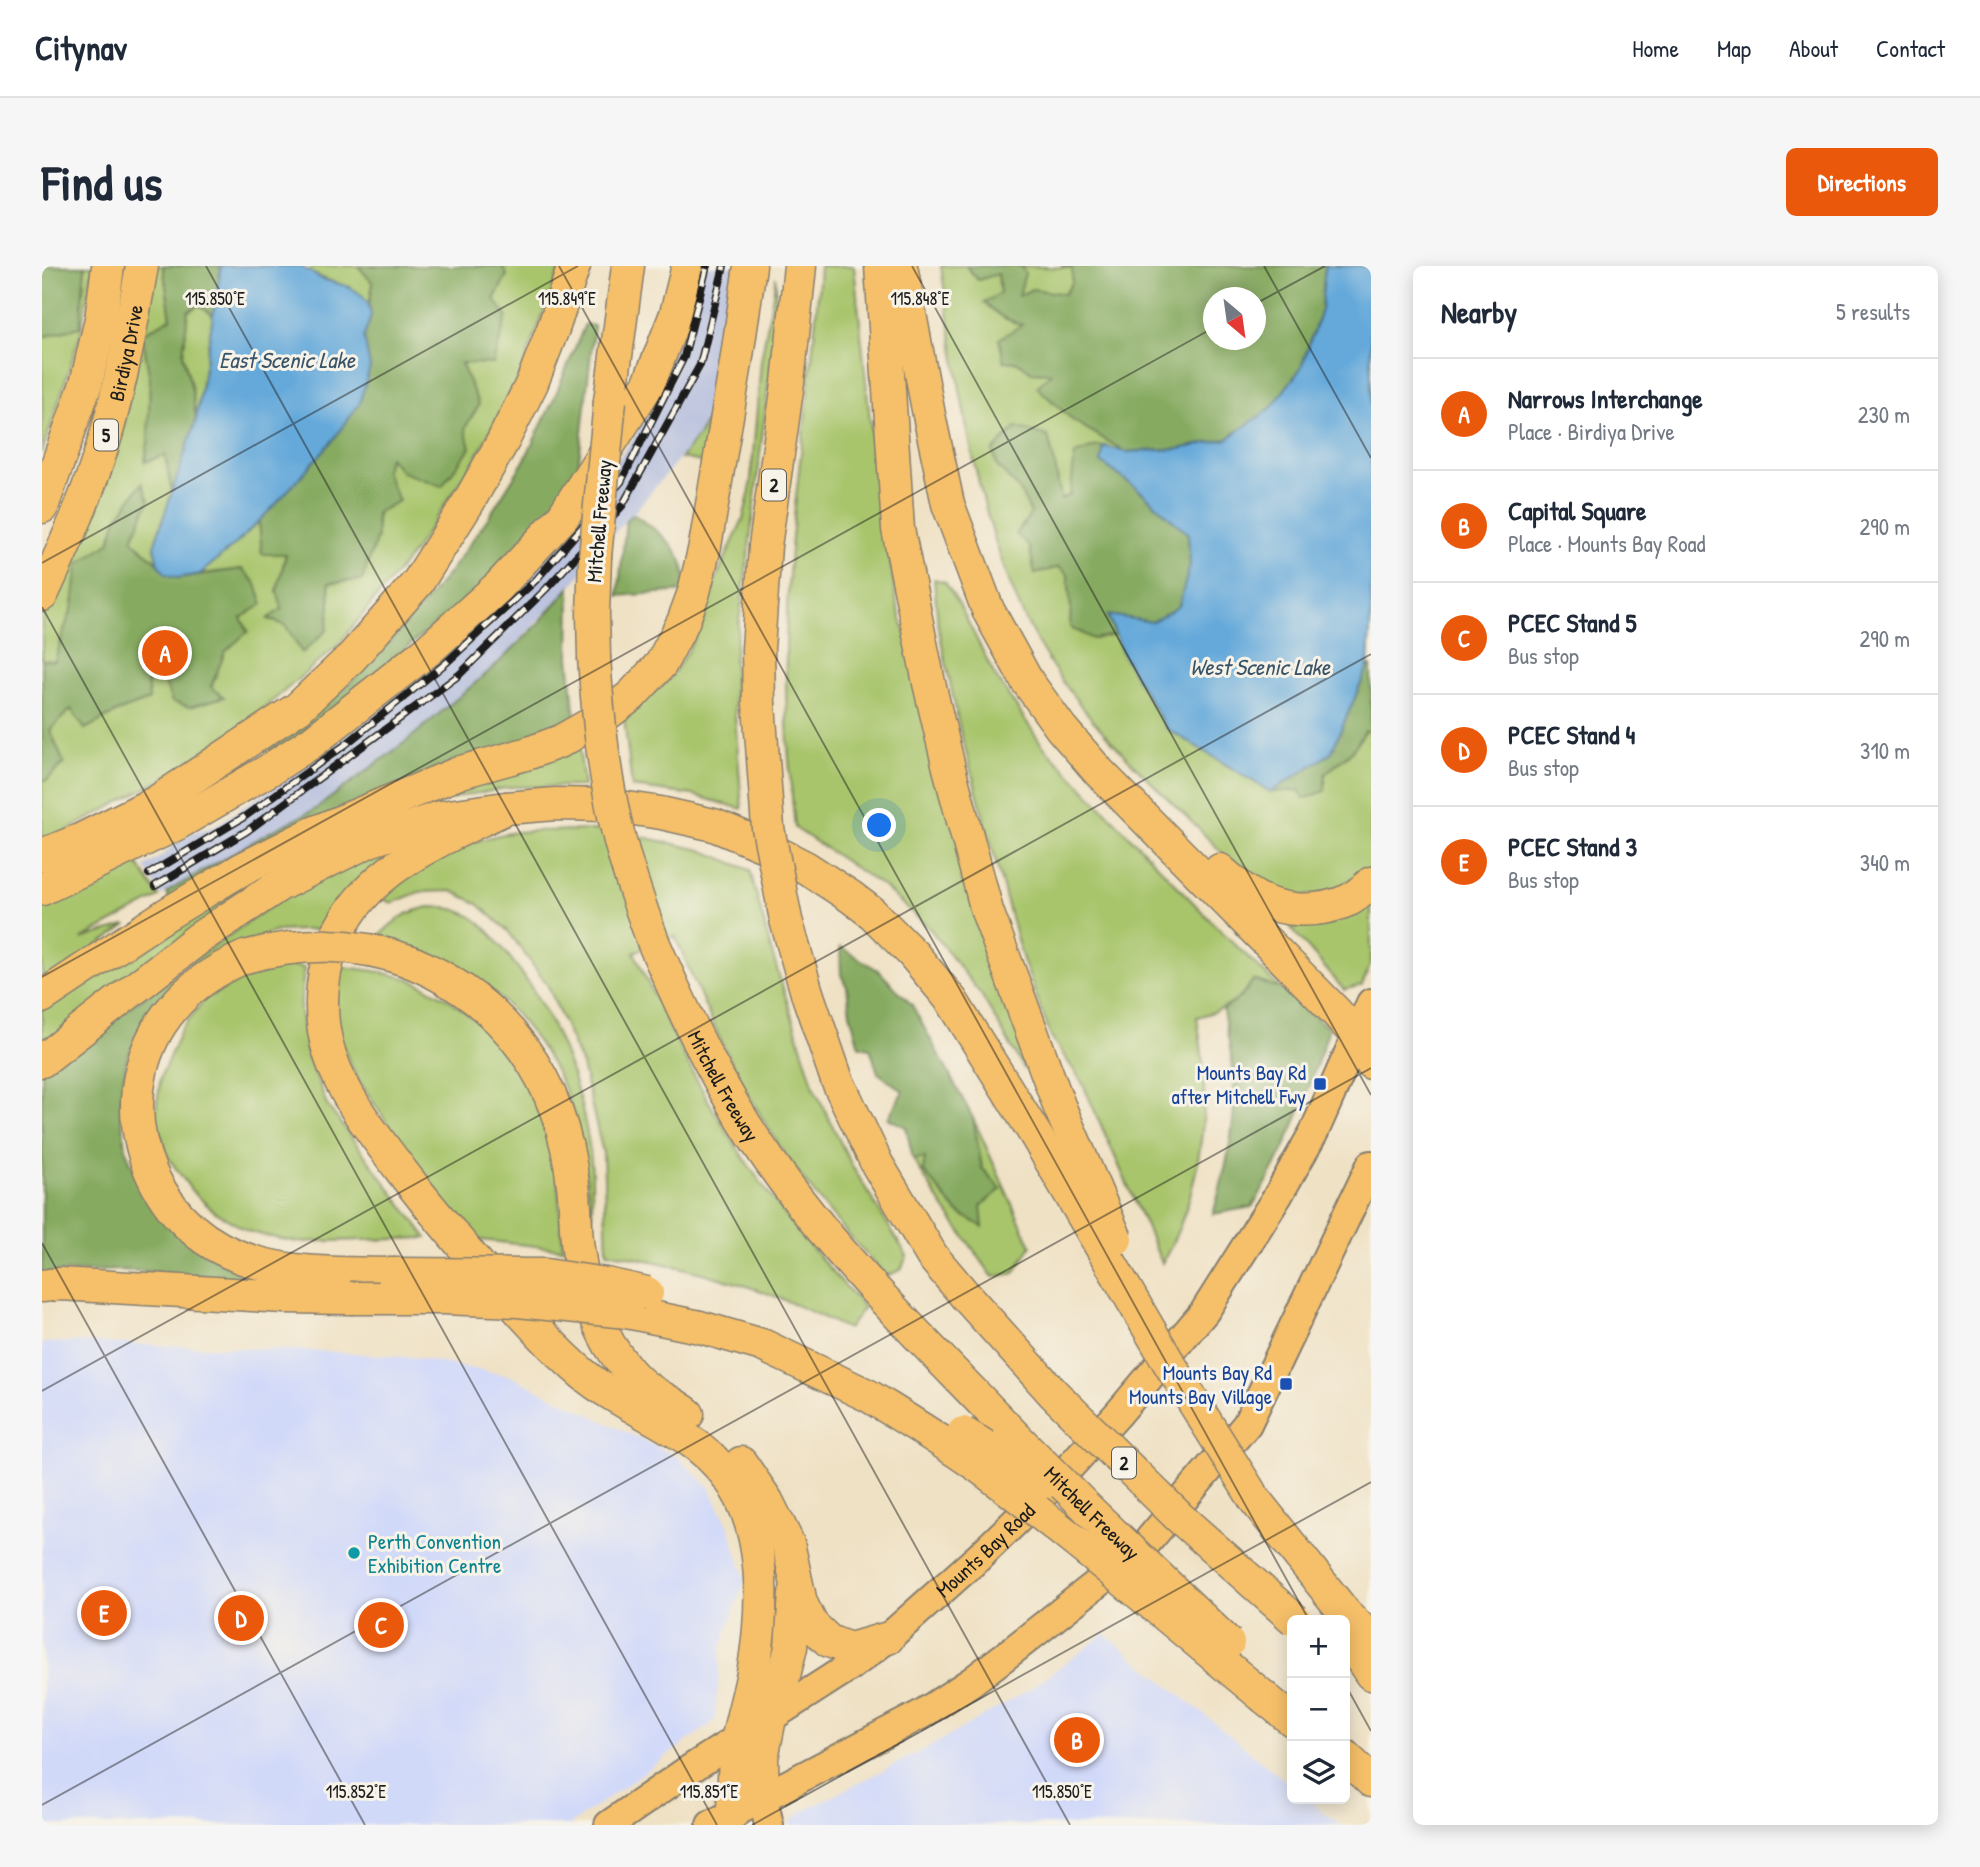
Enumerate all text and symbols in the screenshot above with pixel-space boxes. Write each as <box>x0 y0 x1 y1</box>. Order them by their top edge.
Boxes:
text: Citynav <box>35 26 127 70</box>
text: Home <box>1632 32 1679 64</box>
text: Map <box>1717 32 1751 64</box>
text: About <box>1789 32 1838 64</box>
text: Contact <box>1876 32 1945 64</box>
button: Directions <box>1786 148 1938 216</box>
text: Find us <box>42 149 162 215</box>
text: 115.850°E <box>185 286 245 311</box>
text: 115.849°E <box>538 286 596 311</box>
text: 115.848°E <box>890 286 950 311</box>
north arrow <box>1203 287 1266 350</box>
text: Nearby <box>1441 292 1517 332</box>
text: 5 results <box>1836 296 1910 327</box>
street label: Birdiya Drive <box>101 302 149 404</box>
water label: East Scenic Lake <box>219 344 356 375</box>
text: Narrows Interchange <box>1508 381 1703 416</box>
text: A <box>1458 399 1470 430</box>
text: 230 m <box>1858 399 1910 430</box>
text: Place · Birdiya Drive <box>1508 416 1675 447</box>
road number: 5 <box>94 420 118 450</box>
street label: Mitchell Freeway <box>579 458 619 584</box>
road number: 2 <box>762 470 786 500</box>
text: Capital Square <box>1508 493 1646 528</box>
text: B <box>1458 511 1470 542</box>
text: 290 m <box>1860 511 1910 542</box>
text: Place · Mounts Bay Road <box>1508 528 1705 559</box>
text: PCEC Stand 5 <box>1508 605 1636 640</box>
text: C <box>1458 623 1470 654</box>
text: 290 m <box>1860 623 1910 654</box>
pin: A <box>142 627 188 679</box>
text: Bus stop <box>1508 640 1579 671</box>
water label: West Scenic Lake <box>1190 651 1331 682</box>
text: PCEC Stand 4 <box>1508 717 1635 752</box>
text: D <box>1459 735 1469 766</box>
text: 310 m <box>1860 735 1910 766</box>
text: Bus stop <box>1508 752 1579 783</box>
your location <box>862 808 896 842</box>
text: PCEC Stand 3 <box>1508 829 1637 864</box>
text: E <box>1459 847 1469 878</box>
text: 340 m <box>1860 847 1910 878</box>
text: Bus stop <box>1508 864 1579 895</box>
street label: Mitchell Freeway <box>681 1025 767 1147</box>
place label: Mounts Bay Rd after Mitchell Fwy <box>1172 1058 1306 1111</box>
marker: Mounts Bay Rd after Mitchell Fwy <box>1312 1076 1328 1092</box>
place label: Mounts Bay Rd Mounts Bay Village <box>1129 1358 1272 1411</box>
marker: Mounts Bay Rd Mounts Bay Village <box>1278 1376 1294 1392</box>
road number: 2 <box>1112 1448 1136 1478</box>
street label: Mitchell Freeway <box>1038 1459 1147 1566</box>
street label: Mounts Bay Road <box>929 1496 1041 1604</box>
place label: Perth Convention Exhibition Centre <box>368 1527 501 1580</box>
marker: Perth Convention Exhibition Centre <box>346 1545 362 1561</box>
pin: E <box>81 1587 127 1639</box>
pin: D <box>218 1592 264 1644</box>
pin: C <box>358 1599 404 1651</box>
map controls <box>1287 1615 1350 1804</box>
button: + <box>1287 1615 1350 1678</box>
button: − <box>1287 1678 1350 1741</box>
pin: B <box>1054 1714 1100 1766</box>
button: layers <box>1287 1741 1350 1804</box>
text: 115.852°E <box>326 1779 386 1804</box>
text: 115.851°E <box>680 1779 738 1804</box>
text: 115.850°E <box>1032 1779 1092 1804</box>

